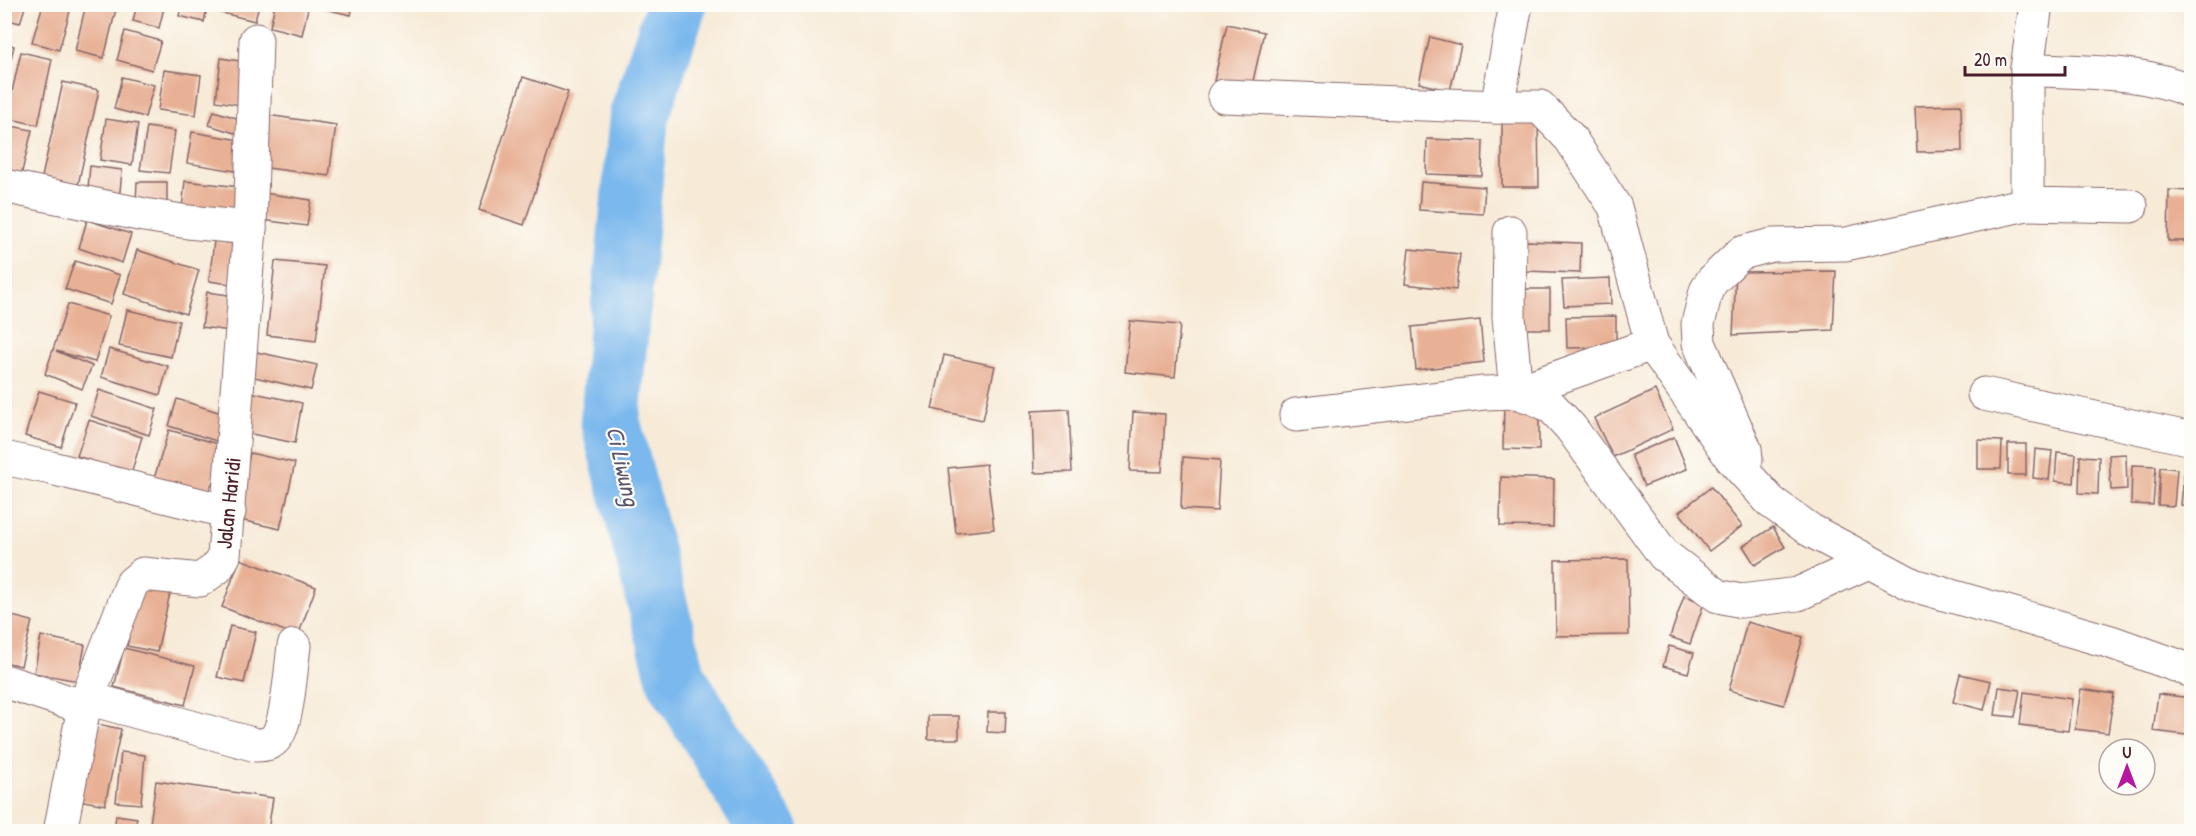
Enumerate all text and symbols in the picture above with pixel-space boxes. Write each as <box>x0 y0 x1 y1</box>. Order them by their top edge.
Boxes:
scale bar <box>1965 39 2066 77</box>
text: 20 m <box>1974 47 2007 72</box>
water label: Ci Liwung <box>598 423 649 510</box>
street label: Jalan Haridi <box>208 456 248 550</box>
north arrow <box>2097 737 2157 797</box>
text: U <box>2123 741 2132 763</box>

